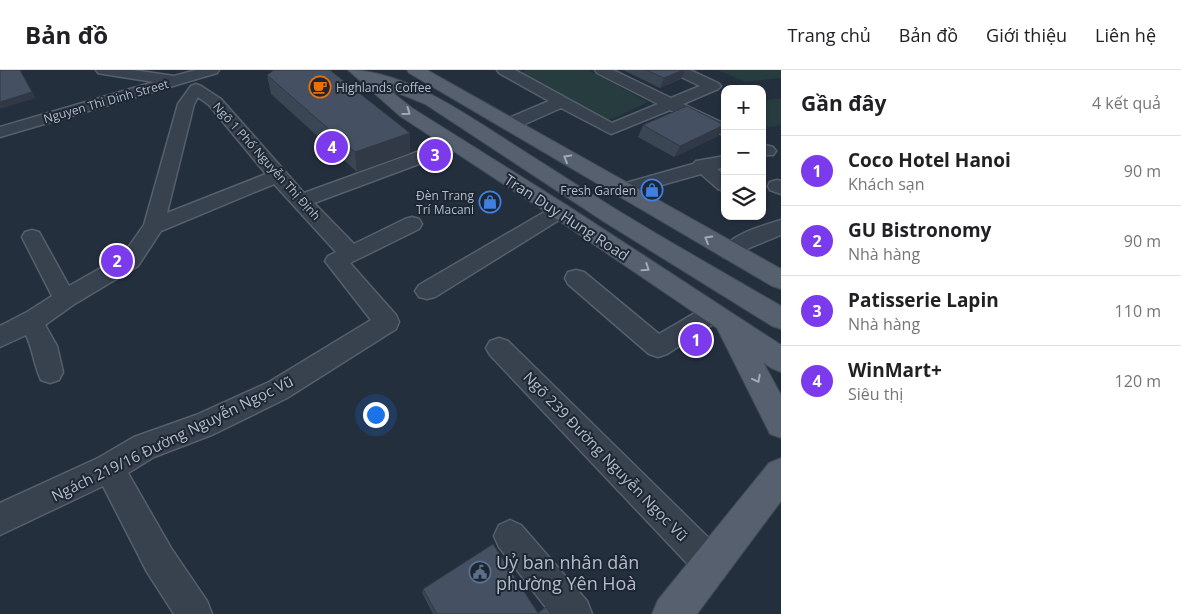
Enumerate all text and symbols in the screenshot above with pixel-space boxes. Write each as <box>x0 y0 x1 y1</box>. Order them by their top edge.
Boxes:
text: Bản đồ <box>25 18 108 51</box>
text: Trang chủ <box>787 23 871 47</box>
text: Bản đồ <box>899 23 958 47</box>
text: Giới thiệu <box>986 23 1067 47</box>
text: Liên hệ <box>1095 23 1156 47</box>
street label: Nguyen Thi Dinh Street <box>41 75 171 127</box>
cafe icon: Highlands Coffee <box>308 75 332 99</box>
place label: Highlands Coffee <box>336 79 432 96</box>
map controls <box>721 85 766 220</box>
button: + <box>721 85 766 130</box>
text: Gần đây <box>801 89 886 117</box>
text: 4 kết quả <box>1092 92 1161 114</box>
street label: Ngõ 1 Phố Nguyễn Thị Định <box>209 98 325 224</box>
one-way arrow <box>401 106 411 115</box>
pin: 4 <box>316 128 348 166</box>
button: − <box>721 130 766 175</box>
pin: 3 <box>419 136 451 174</box>
text: Coco Hotel Hanoi <box>848 147 1011 173</box>
one-way arrow <box>563 154 572 164</box>
text: 1 <box>812 160 822 182</box>
text: 90 m <box>1124 160 1161 182</box>
street label: Tran Duy Hung Road <box>501 169 633 265</box>
text: Khách sạn <box>848 173 924 195</box>
button: layers <box>721 175 766 220</box>
shop icon: Fresh Garden <box>640 178 664 202</box>
place label: Fresh Garden <box>560 182 636 199</box>
place label: Đèn Trang Trí Macani <box>416 187 474 218</box>
shop icon: Đèn Trang Trí Macani <box>478 190 502 214</box>
text: GU Bistronomy <box>848 217 991 243</box>
text: 2 <box>812 230 822 252</box>
text: 90 m <box>1124 230 1161 252</box>
one-way arrow <box>704 235 713 245</box>
pin: 2 <box>101 242 133 280</box>
text: Nhà hàng <box>848 243 920 265</box>
one-way arrow <box>640 262 649 271</box>
text: Patisserie Lapin <box>848 287 999 313</box>
text: 3 <box>812 300 822 322</box>
text: 110 m <box>1115 300 1161 322</box>
text: Nhà hàng <box>848 313 920 335</box>
pin: 1 <box>680 321 712 359</box>
text: WinMart+ <box>848 357 942 383</box>
street label: Ngõ 239 Đường Nguyễn Ngọc Vũ <box>519 367 693 545</box>
text: 4 <box>812 370 822 392</box>
text: 120 m <box>1115 370 1161 392</box>
street label: Ngách 219/16 Đường Nguyễn Ngọc Vũ <box>48 371 296 505</box>
one-way arrow <box>751 374 761 383</box>
text: Siêu thị <box>848 383 903 405</box>
your location <box>363 402 389 428</box>
place label: Uỷ ban nhân dân phường Yên Hoà <box>496 550 639 595</box>
public building icon: Uỷ ban nhân dân phường Yên Hoà <box>468 560 492 584</box>

